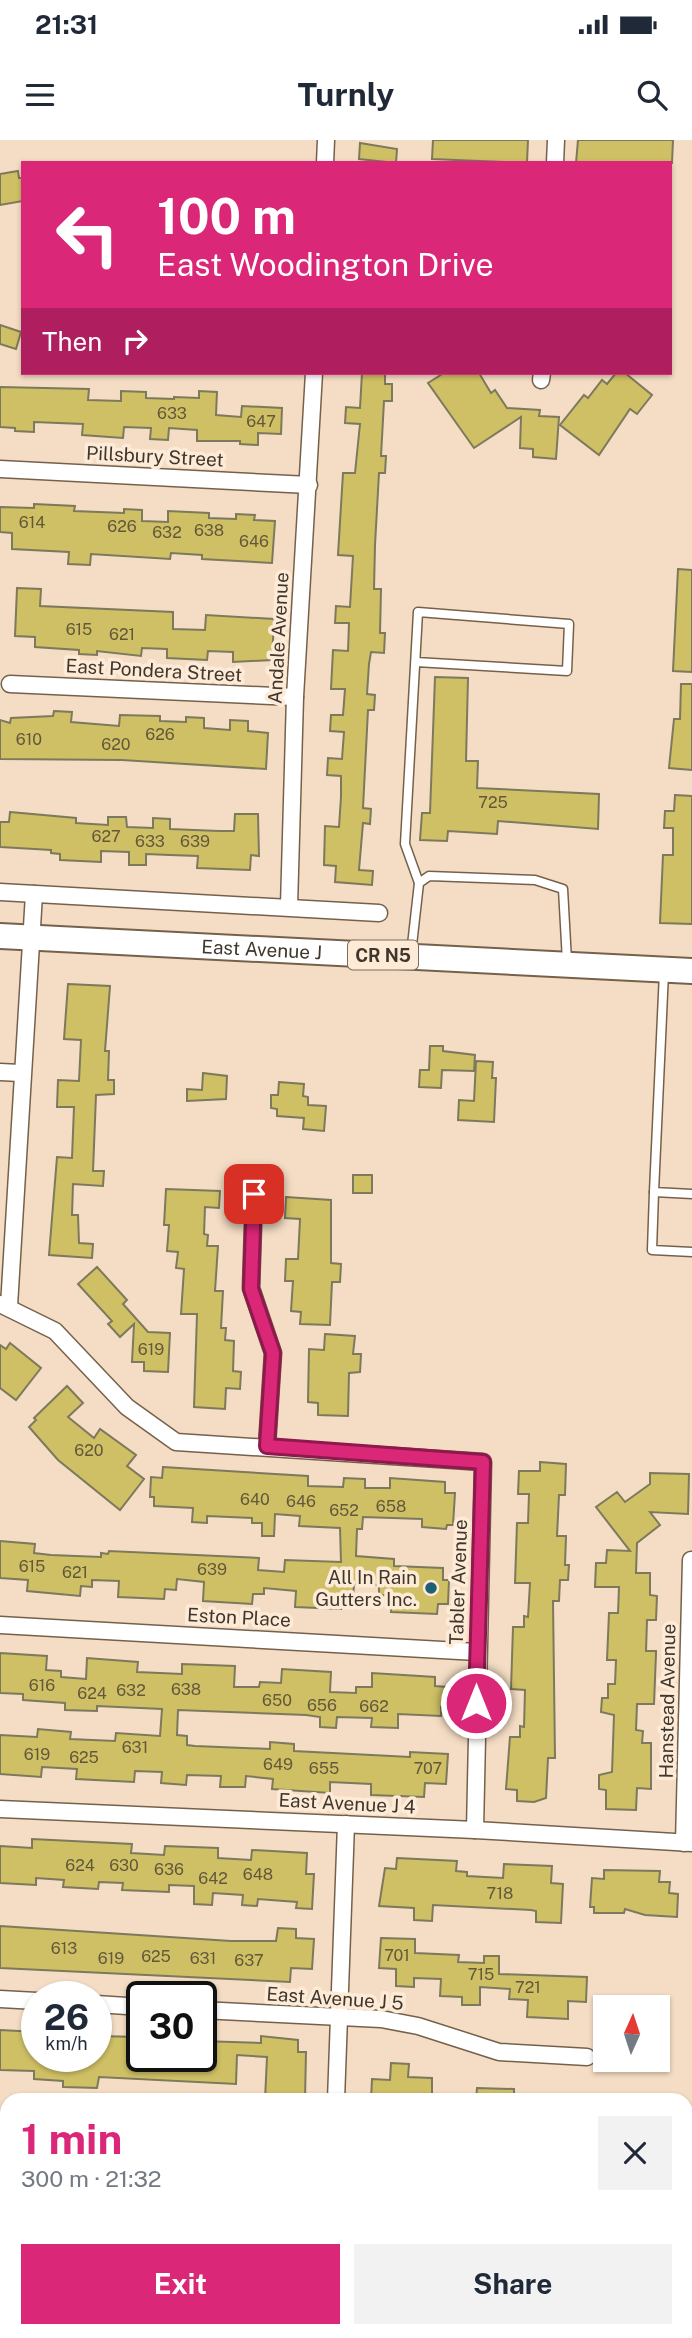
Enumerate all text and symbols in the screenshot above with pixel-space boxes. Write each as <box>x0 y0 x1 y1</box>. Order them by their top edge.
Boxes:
text: 21:31 <box>35 9 98 40</box>
icon: menu <box>21 76 59 114</box>
text: Turnly <box>298 76 394 113</box>
icon: search <box>633 76 671 114</box>
text: 100 m <box>157 187 296 245</box>
icon: left <box>42 189 133 280</box>
text: East Woodington Drive <box>157 246 494 283</box>
icon: right <box>116 322 154 360</box>
text: Then <box>42 326 102 357</box>
house number: 633 <box>157 404 187 423</box>
house number: 647 <box>246 412 276 431</box>
street label: Pillsbury Street <box>86 441 224 471</box>
house number: 614 <box>19 513 45 532</box>
house number: 626 <box>107 517 137 536</box>
house number: 638 <box>194 521 224 540</box>
house number: 632 <box>152 523 182 542</box>
house number: 646 <box>239 532 269 551</box>
street label: Andale Avenue <box>264 571 292 705</box>
house number: 615 <box>66 620 92 639</box>
house number: 621 <box>109 625 135 644</box>
street label: East Pondera Street <box>65 654 243 686</box>
house number: 626 <box>145 725 175 744</box>
house number: 610 <box>16 730 42 749</box>
house number: 620 <box>101 735 131 754</box>
house number: 725 <box>478 793 508 812</box>
house number: 627 <box>91 827 121 846</box>
house number: 633 <box>135 832 165 851</box>
house number: 639 <box>180 832 210 851</box>
street label: East Avenue J <box>201 935 323 963</box>
road number: CR N5 <box>348 940 418 970</box>
pin <box>224 1164 284 1224</box>
icon: arrive <box>235 1175 273 1213</box>
house number: 619 <box>138 1340 164 1359</box>
house number: 620 <box>74 1441 104 1460</box>
house number: 640 <box>240 1490 270 1509</box>
house number: 646 <box>286 1492 316 1511</box>
house number: 658 <box>376 1497 406 1516</box>
house number: 652 <box>329 1501 359 1520</box>
street label: Tabler Avenue <box>445 1519 471 1645</box>
house number: 615 <box>19 1557 45 1576</box>
house number: 639 <box>197 1560 227 1579</box>
house number: 621 <box>62 1563 88 1582</box>
place label: All In Rain Gutters Inc. <box>315 1566 417 1610</box>
marker: All In Rain Gutters Inc. <box>423 1580 439 1596</box>
street label: Eston Place <box>187 1603 291 1631</box>
street label: Hanstead Avenue <box>655 1623 679 1779</box>
position arrow <box>439 1666 513 1740</box>
house number: 616 <box>29 1676 55 1695</box>
house number: 638 <box>171 1680 201 1699</box>
house number: 632 <box>116 1681 146 1700</box>
house number: 624 <box>77 1684 107 1703</box>
house number: 650 <box>262 1691 292 1710</box>
house number: 656 <box>307 1696 337 1715</box>
house number: 662 <box>359 1697 389 1716</box>
house number: 631 <box>122 1738 148 1757</box>
house number: 619 <box>24 1745 50 1764</box>
house number: 625 <box>69 1748 99 1767</box>
house number: 649 <box>263 1755 293 1774</box>
house number: 655 <box>309 1759 339 1778</box>
house number: 707 <box>414 1759 442 1778</box>
street label: East Avenue J 4 <box>278 1788 416 1818</box>
house number: 624 <box>65 1856 95 1875</box>
house number: 630 <box>109 1856 139 1875</box>
house number: 636 <box>154 1860 184 1879</box>
house number: 648 <box>243 1865 273 1884</box>
house number: 642 <box>198 1869 228 1888</box>
house number: 718 <box>487 1884 513 1903</box>
house number: 613 <box>51 1939 77 1958</box>
house number: 701 <box>384 1946 410 1965</box>
house number: 625 <box>141 1947 171 1966</box>
house number: 619 <box>98 1949 124 1968</box>
house number: 631 <box>190 1949 216 1968</box>
house number: 637 <box>234 1951 264 1970</box>
house number: 715 <box>468 1965 494 1984</box>
house number: 721 <box>515 1978 541 1997</box>
speed limit sign: 30 <box>126 1981 217 2072</box>
street label: East Avenue J 5 <box>266 1982 404 2014</box>
north arrow <box>593 1995 670 2072</box>
map controls <box>593 1995 670 2072</box>
text: 26 <box>44 1997 89 2038</box>
text: km/h <box>45 2033 88 2054</box>
text: 1 min <box>21 2114 122 2163</box>
button: close <box>598 2116 672 2190</box>
text: 300 m · 21:32 <box>21 2165 162 2192</box>
button: Exit <box>21 2244 340 2324</box>
button: Share <box>354 2244 672 2324</box>

